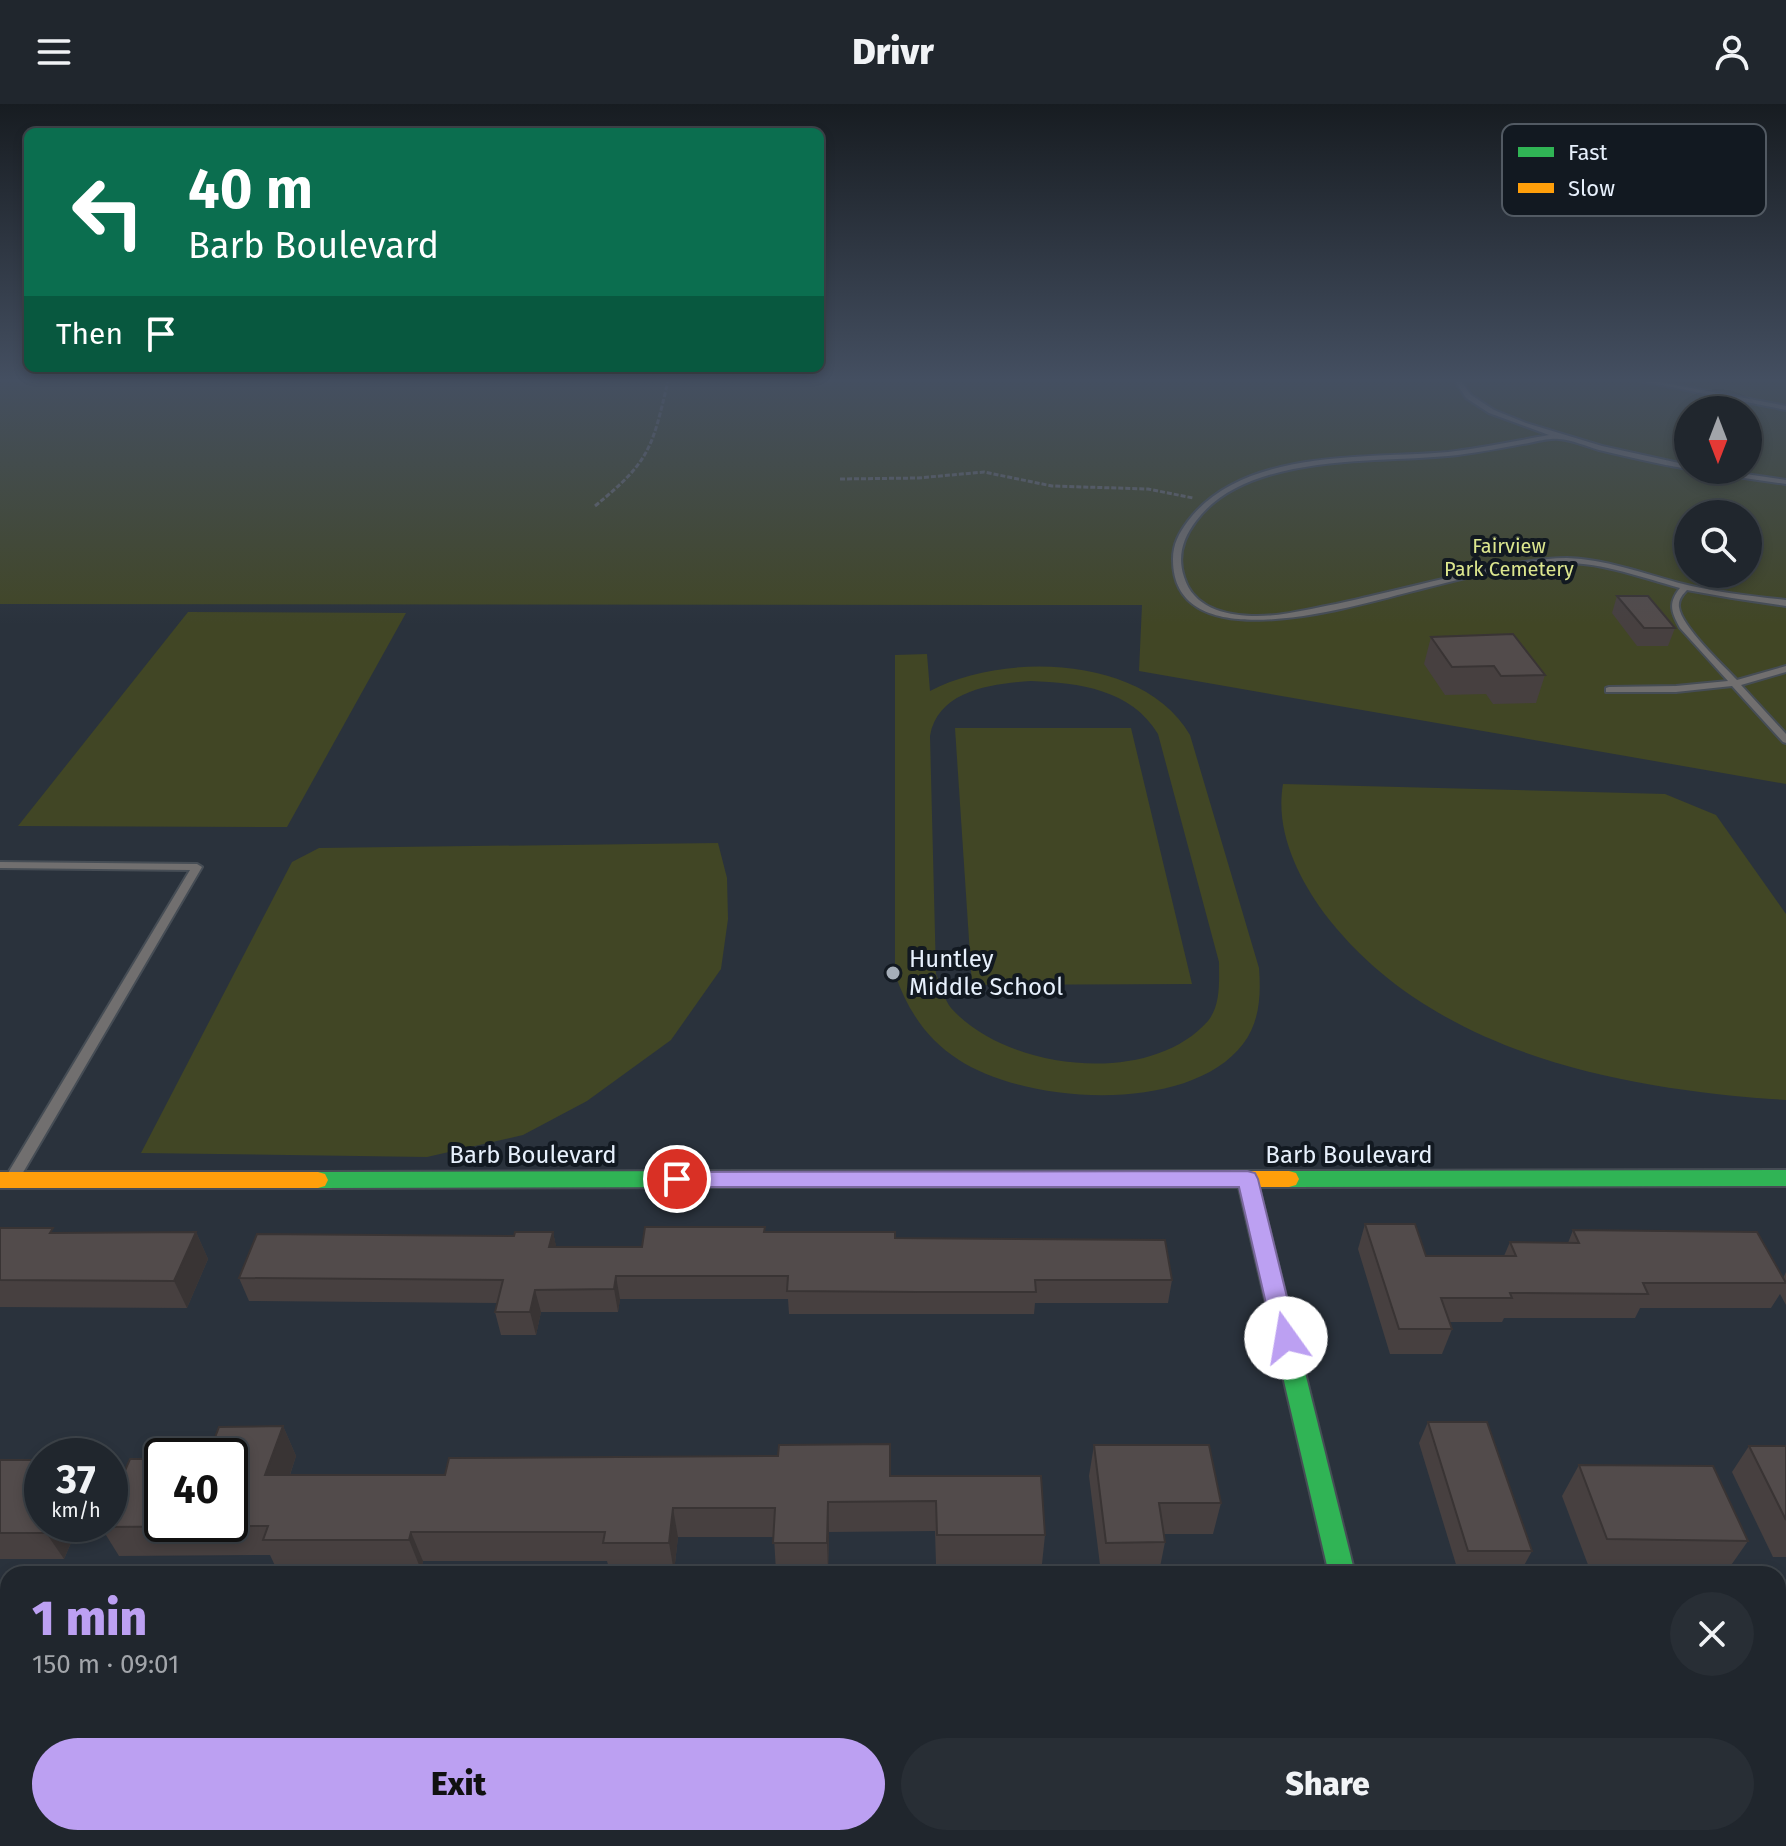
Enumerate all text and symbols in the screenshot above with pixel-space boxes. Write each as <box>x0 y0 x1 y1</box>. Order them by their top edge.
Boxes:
icon: menu <box>32 30 76 74</box>
text: Drivr <box>852 30 934 74</box>
icon: person <box>1710 30 1754 74</box>
legend <box>1502 124 1766 216</box>
text: Fast <box>1568 139 1608 166</box>
text: 40 m <box>188 156 313 223</box>
icon: left <box>56 160 160 264</box>
text: Slow <box>1568 175 1615 202</box>
text: Barb Boulevard <box>188 224 439 268</box>
icon: arrive <box>139 312 183 356</box>
text: Then <box>56 316 123 352</box>
north arrow <box>1674 396 1762 484</box>
map controls <box>1674 396 1762 588</box>
button: search <box>1674 500 1762 588</box>
park label: Fairview Park Cemetery <box>1444 534 1574 581</box>
place label: Huntley Middle School <box>909 945 1063 1001</box>
marker: Huntley Middle School <box>884 964 902 982</box>
street label: Barb Boulevard <box>449 1141 617 1169</box>
street label: Barb Boulevard <box>1265 1141 1433 1169</box>
pin <box>643 1145 711 1213</box>
icon: arrive <box>655 1157 699 1201</box>
position arrow <box>1244 1296 1328 1380</box>
speed limit sign: 40 <box>144 1438 248 1542</box>
text: 37 <box>56 1456 96 1504</box>
text: km/h <box>51 1498 101 1522</box>
text: 1 min <box>32 1590 147 1648</box>
button: close <box>1670 1592 1754 1676</box>
text: 150 m · 09:01 <box>32 1649 179 1680</box>
button: Exit <box>32 1738 885 1830</box>
button: Share <box>901 1738 1754 1830</box>

